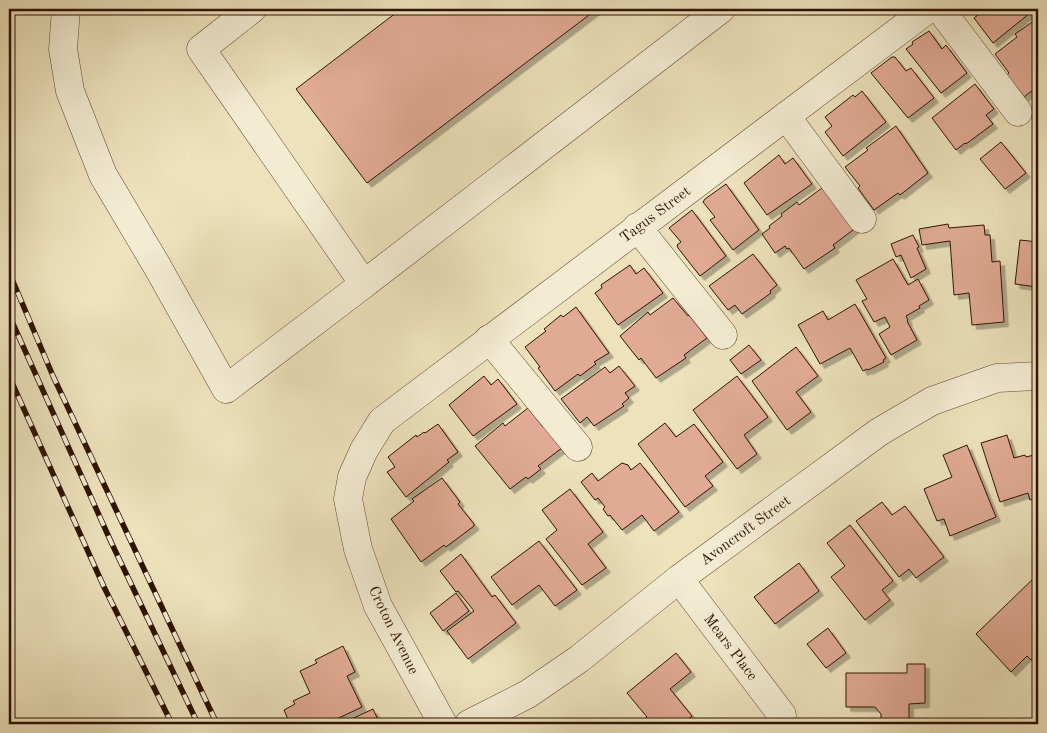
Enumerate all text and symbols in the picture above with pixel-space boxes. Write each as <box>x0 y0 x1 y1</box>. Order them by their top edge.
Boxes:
street label: Tagus Street <box>618 184 694 246</box>
street label: Avoncroft Street <box>698 494 794 569</box>
street label: Croton Avenue <box>365 584 421 677</box>
street label: Mears Place <box>700 612 760 684</box>

